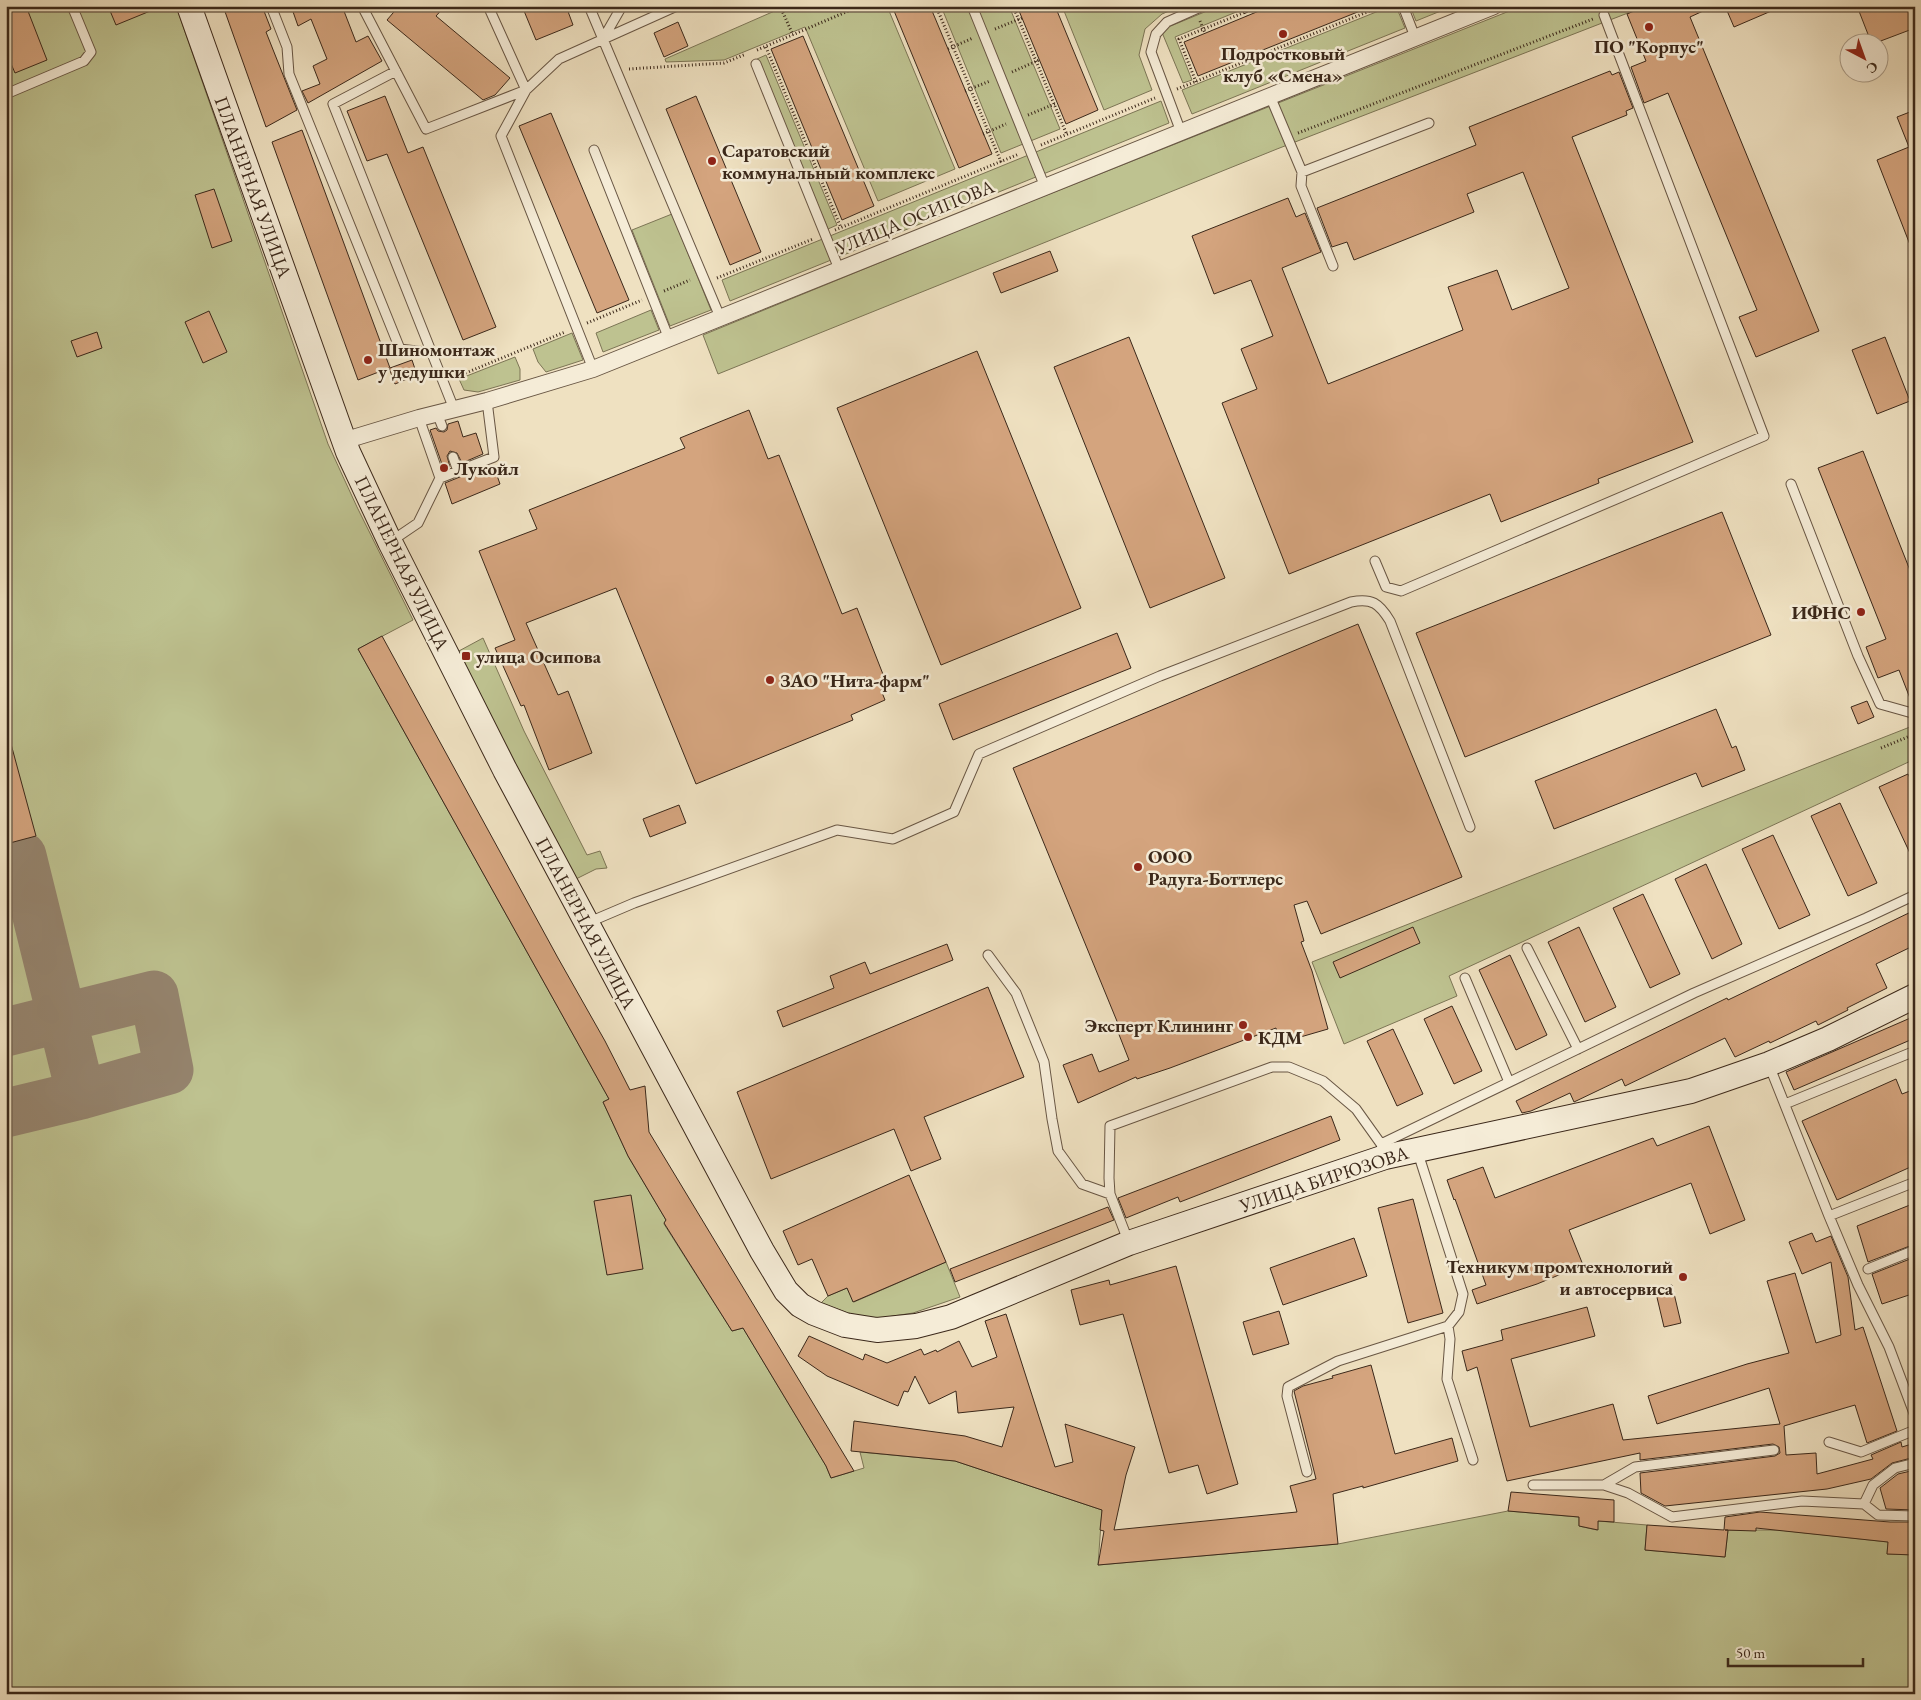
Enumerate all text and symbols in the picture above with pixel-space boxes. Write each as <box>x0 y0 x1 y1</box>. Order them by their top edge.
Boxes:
marker: ПО "Корпус" <box>1643 21 1655 33</box>
marker: Подростковый клуб «Смена» <box>1277 28 1289 40</box>
north arrow <box>1838 32 1888 82</box>
place label: ПО "Корпус" <box>1594 34 1704 59</box>
place label: Подростковый клуб «Смена» <box>1221 41 1345 88</box>
text: С <box>1863 58 1882 78</box>
street label: ПЛАНЕРНАЯ УЛИЦА <box>209 93 298 282</box>
place label: Саратовский коммунальный комплекс <box>722 138 935 185</box>
marker: Саратовский коммунальный комплекс <box>706 155 718 167</box>
street label: УЛИЦА ОСИПОВА <box>831 173 999 261</box>
place label: Шиномонтаж у дедушки <box>378 337 496 384</box>
marker: Шиномонтаж у дедушки <box>362 354 374 366</box>
place label: Лукойл <box>454 456 519 481</box>
marker: Лукойл <box>438 462 450 474</box>
street label: ПЛАНЕРНАЯ УЛИЦА <box>349 471 456 655</box>
place label: ИФНС <box>1791 600 1851 625</box>
marker: ИФНС <box>1855 606 1867 618</box>
place label: улица Осипова <box>476 644 602 669</box>
marker: улица Осипова <box>460 650 472 662</box>
place label: ЗАО "Нита-фарм" <box>780 668 930 693</box>
marker: ЗАО "Нита-фарм" <box>764 674 776 686</box>
street label: ПЛАНЕРНАЯ УЛИЦА <box>530 833 642 1014</box>
place label: ООО Радуга-Боттлерс <box>1148 844 1283 891</box>
marker: ООО Радуга-Боттлерс <box>1132 861 1144 873</box>
place label: Эксперт Клининг <box>1085 1013 1233 1038</box>
marker: Эксперт Клининг <box>1237 1019 1249 1031</box>
place label: КДМ <box>1258 1025 1302 1050</box>
marker: КДМ <box>1242 1031 1254 1043</box>
street label: УЛИЦА БИРЮЗОВА <box>1235 1140 1412 1218</box>
place label: Техникум промтехнологий и автосервиса <box>1446 1254 1674 1301</box>
marker: Техникум промтехнологий и автосервиса <box>1677 1271 1689 1283</box>
scale bar <box>1728 1635 1864 1667</box>
text: 50 m <box>1736 1643 1765 1662</box>

